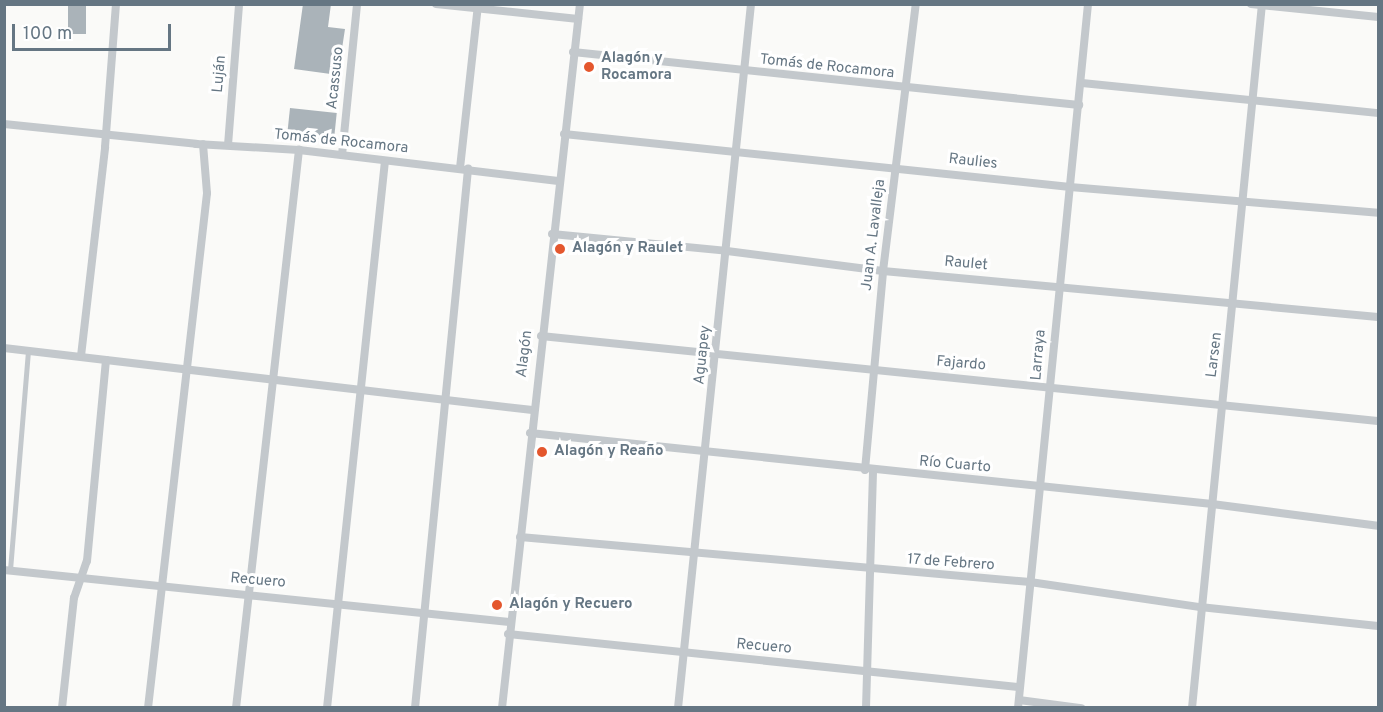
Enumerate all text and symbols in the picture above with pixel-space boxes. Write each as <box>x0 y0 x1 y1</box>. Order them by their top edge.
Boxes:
scale bar <box>15 12 174 50</box>
text: 100 m <box>23 23 72 46</box>
street label: Acassuso <box>324 46 348 110</box>
place label: Alagón y Rocamora <box>601 49 672 84</box>
street label: Tomás de Rocamora <box>759 51 895 83</box>
street label: Luján <box>209 55 231 93</box>
marker: Alagón y Rocamora <box>582 60 596 74</box>
street label: Tomás de Rocamora <box>273 126 409 158</box>
street label: Raulies <box>948 150 998 174</box>
street label: Juan A. Lavalleja <box>858 178 890 292</box>
place label: Alagón y Raulet <box>572 240 683 258</box>
marker: Alagón y Raulet <box>553 242 567 256</box>
street label: Raulet <box>943 253 989 275</box>
street label: Aguapey <box>691 324 715 386</box>
street label: Alagón <box>513 329 537 379</box>
street label: Larraya <box>1028 329 1050 381</box>
street label: Larsen <box>1203 331 1227 379</box>
street label: Fajardo <box>935 353 987 375</box>
place label: Alagón y Reaño <box>554 443 663 461</box>
marker: Alagón y Reaño <box>535 445 549 459</box>
street label: Río Cuarto <box>918 453 992 477</box>
street label: 17 de Febrero <box>906 551 996 575</box>
street label: Recuero <box>229 570 287 592</box>
place label: Alagón y Recuero <box>509 596 633 614</box>
marker: Alagón y Recuero <box>490 598 504 612</box>
street label: Recuero <box>735 636 793 658</box>

